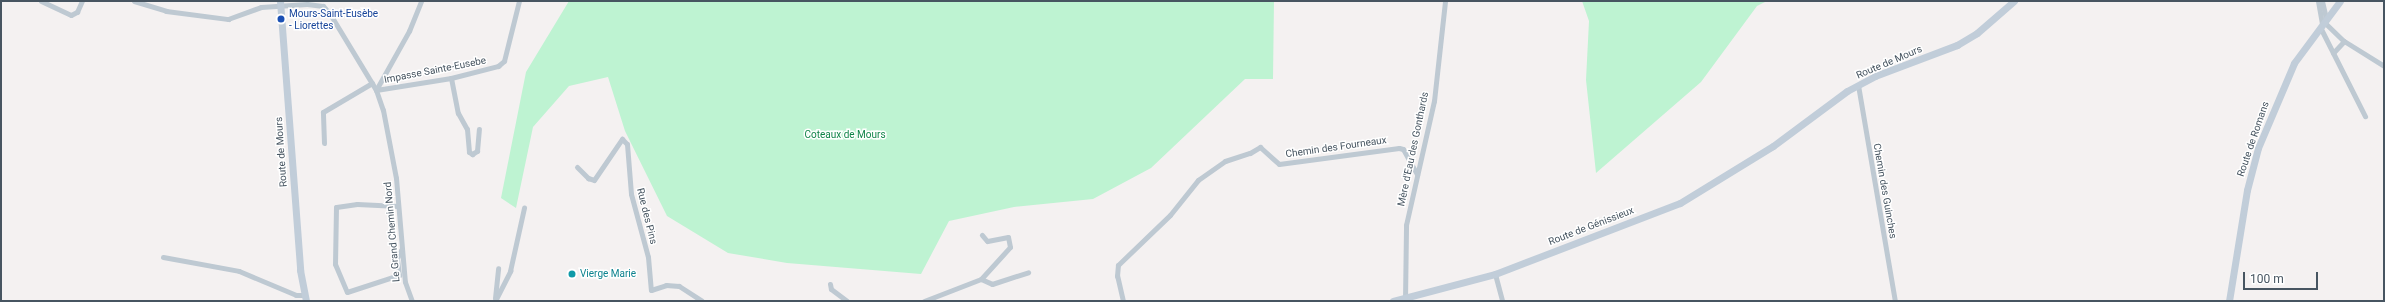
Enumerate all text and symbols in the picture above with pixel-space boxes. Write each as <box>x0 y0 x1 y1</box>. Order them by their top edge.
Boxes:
place label: Mours-Saint-Eusèbe - Liorettes <box>289 7 378 30</box>
marker: Mours-Saint-Eusèbe - Liorettes <box>276 14 286 24</box>
street label: Route de Mours <box>1854 43 1924 81</box>
street label: Impasse Sainte-Eusebe <box>383 54 487 86</box>
street label: Mère d'Eau des Gonthards <box>1395 91 1431 207</box>
street label: Route de Romans <box>2235 100 2271 178</box>
street label: Route de Mours <box>273 116 289 188</box>
park label: Coteaux de Mours <box>804 129 886 141</box>
street label: Chemin des Fourneaux <box>1285 134 1387 160</box>
street label: Chemin des Guinches <box>1871 142 1899 240</box>
street label: Le Grand Chemin Nord <box>382 181 402 283</box>
street label: Rue des Pins <box>634 187 660 245</box>
street label: Route de Génissieux <box>1547 204 1635 248</box>
scale bar <box>2245 264 2320 290</box>
place label: Vierge Marie <box>580 268 636 280</box>
marker: Vierge Marie <box>567 269 577 279</box>
text: 100 m <box>2250 272 2284 286</box>

